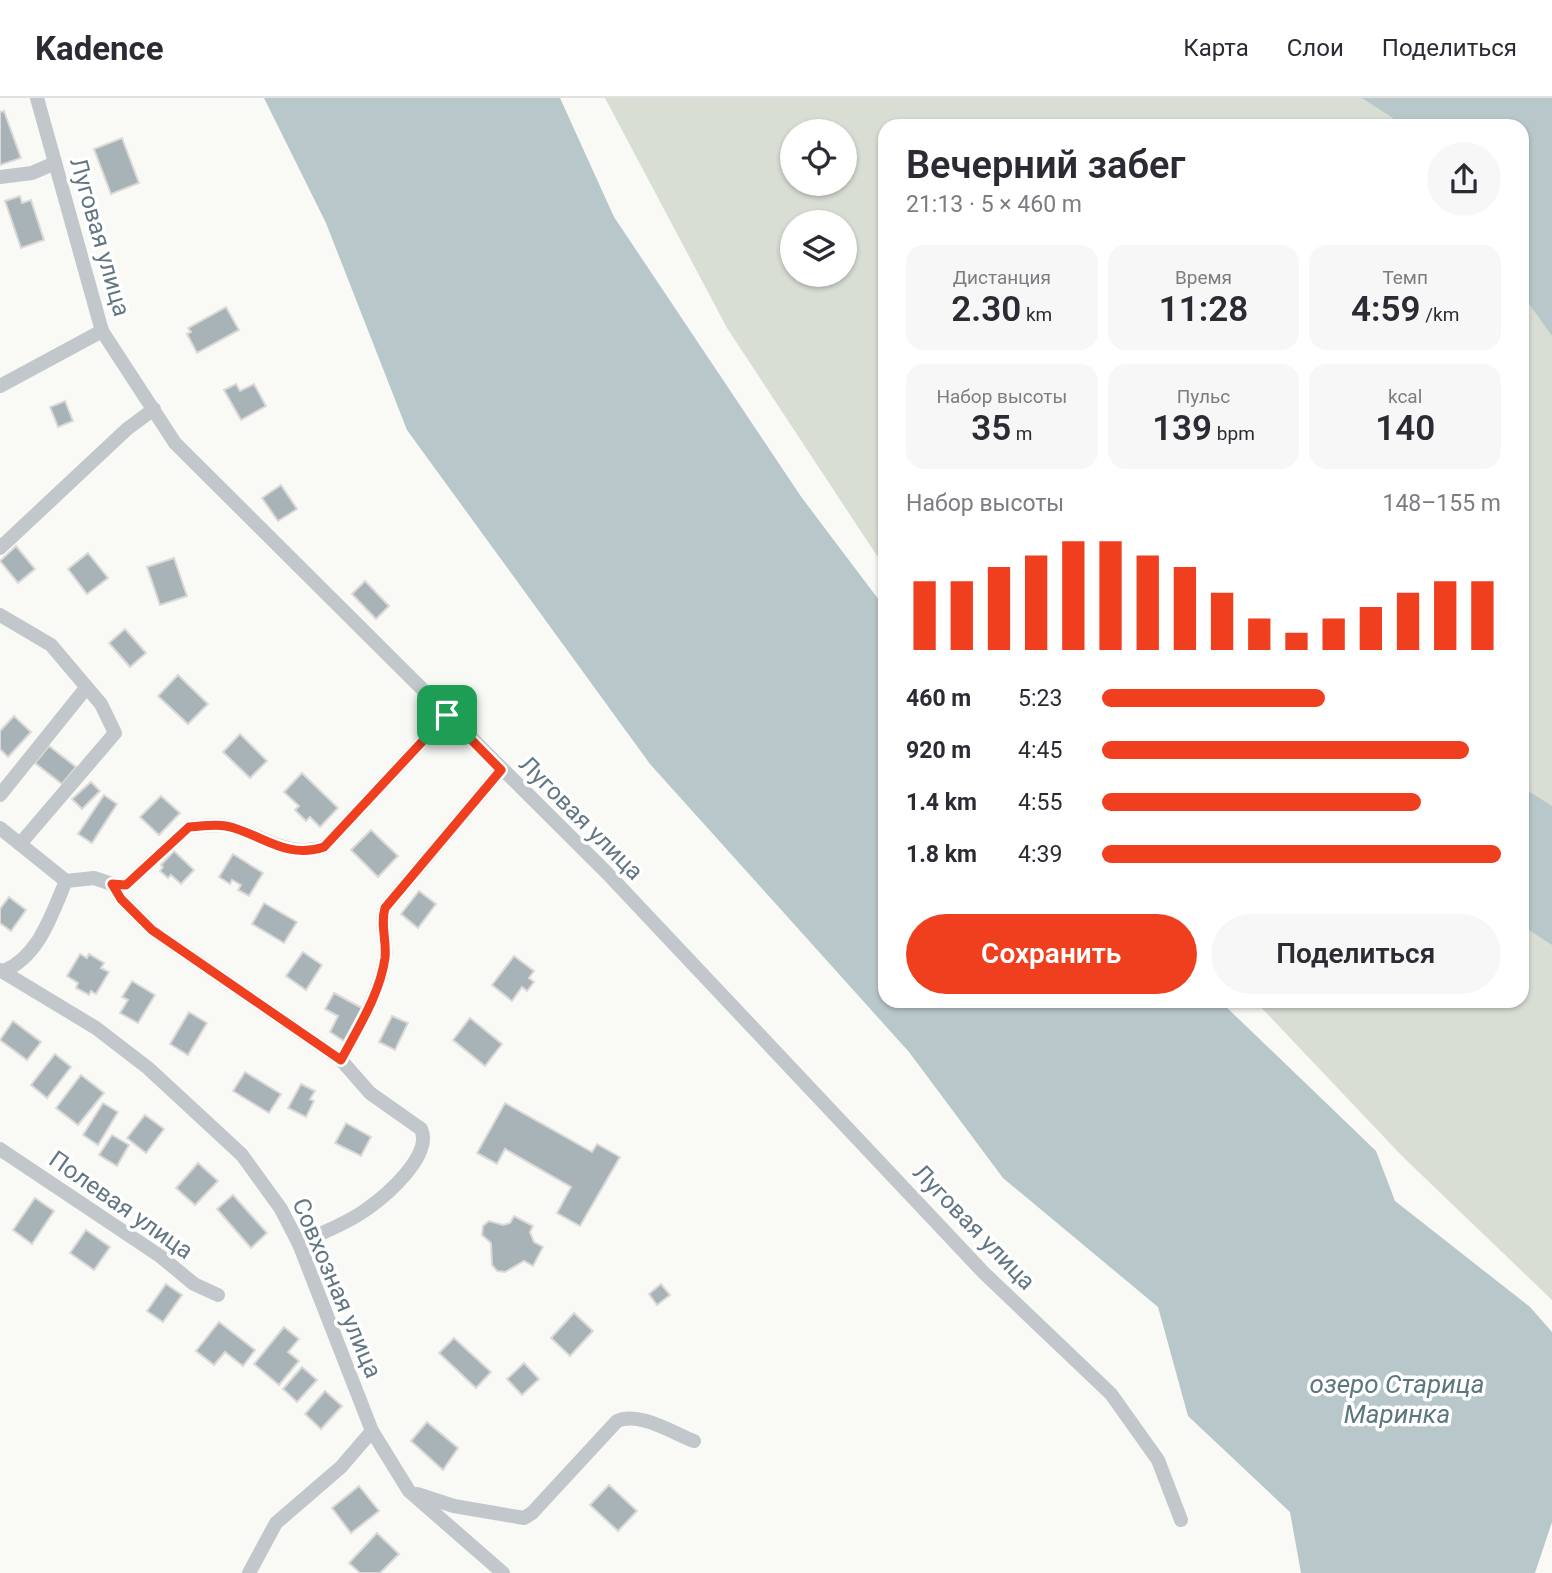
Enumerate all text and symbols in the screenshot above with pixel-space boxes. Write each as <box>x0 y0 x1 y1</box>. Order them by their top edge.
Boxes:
text: Kadence <box>35 29 164 68</box>
text: Карта <box>1183 34 1249 62</box>
text: Слои <box>1287 34 1344 62</box>
text: Поделиться <box>1382 34 1517 62</box>
map controls <box>780 119 857 287</box>
button: locate <box>780 119 857 196</box>
button: share <box>1427 142 1501 216</box>
text: Вечерний забег <box>906 143 1185 187</box>
street label: Луговая улица <box>64 154 136 320</box>
text: 21:13 · 5 × 460 m <box>906 191 1082 218</box>
button: layers <box>780 210 857 287</box>
text: Дистанция <box>953 266 1051 289</box>
text: Время <box>1175 266 1232 289</box>
text: Темп <box>1382 266 1428 289</box>
text: 2.30 <box>951 289 1021 330</box>
text: 11:28 <box>1159 289 1248 330</box>
text: 4:59 <box>1351 289 1421 330</box>
text: km <box>1021 303 1052 326</box>
text: /km <box>1421 303 1459 326</box>
text: Набор высоты <box>936 385 1067 408</box>
text: Пульс <box>1177 385 1230 408</box>
text: kcal <box>1388 385 1422 408</box>
text: 35 <box>971 408 1011 449</box>
text: 139 <box>1152 408 1212 449</box>
text: 140 <box>1375 408 1435 449</box>
text: m <box>1011 422 1033 445</box>
text: bpm <box>1212 422 1255 445</box>
text: Набор высоты <box>906 490 1064 517</box>
text: 148–155 m <box>1382 490 1501 517</box>
pin <box>417 685 477 745</box>
text: 460 m <box>906 685 971 712</box>
text: 5:23 <box>1018 685 1062 712</box>
icon: arrive <box>428 696 466 734</box>
text: 920 m <box>906 737 971 764</box>
text: 4:45 <box>1018 737 1062 764</box>
street label: Луговая улица <box>513 750 649 886</box>
text: 1.4 km <box>906 789 977 816</box>
text: 4:55 <box>1018 789 1062 816</box>
text: 1.8 km <box>906 841 977 868</box>
text: 4:39 <box>1018 841 1062 868</box>
button: Сохранить <box>906 914 1197 994</box>
button: Поделиться <box>1211 914 1501 994</box>
street label: Полевая улица <box>44 1145 198 1265</box>
street label: Луговая улица <box>907 1158 1041 1296</box>
street label: Совхозная улица <box>287 1194 387 1382</box>
water label: озеро Старица Маринка <box>1310 1369 1484 1429</box>

